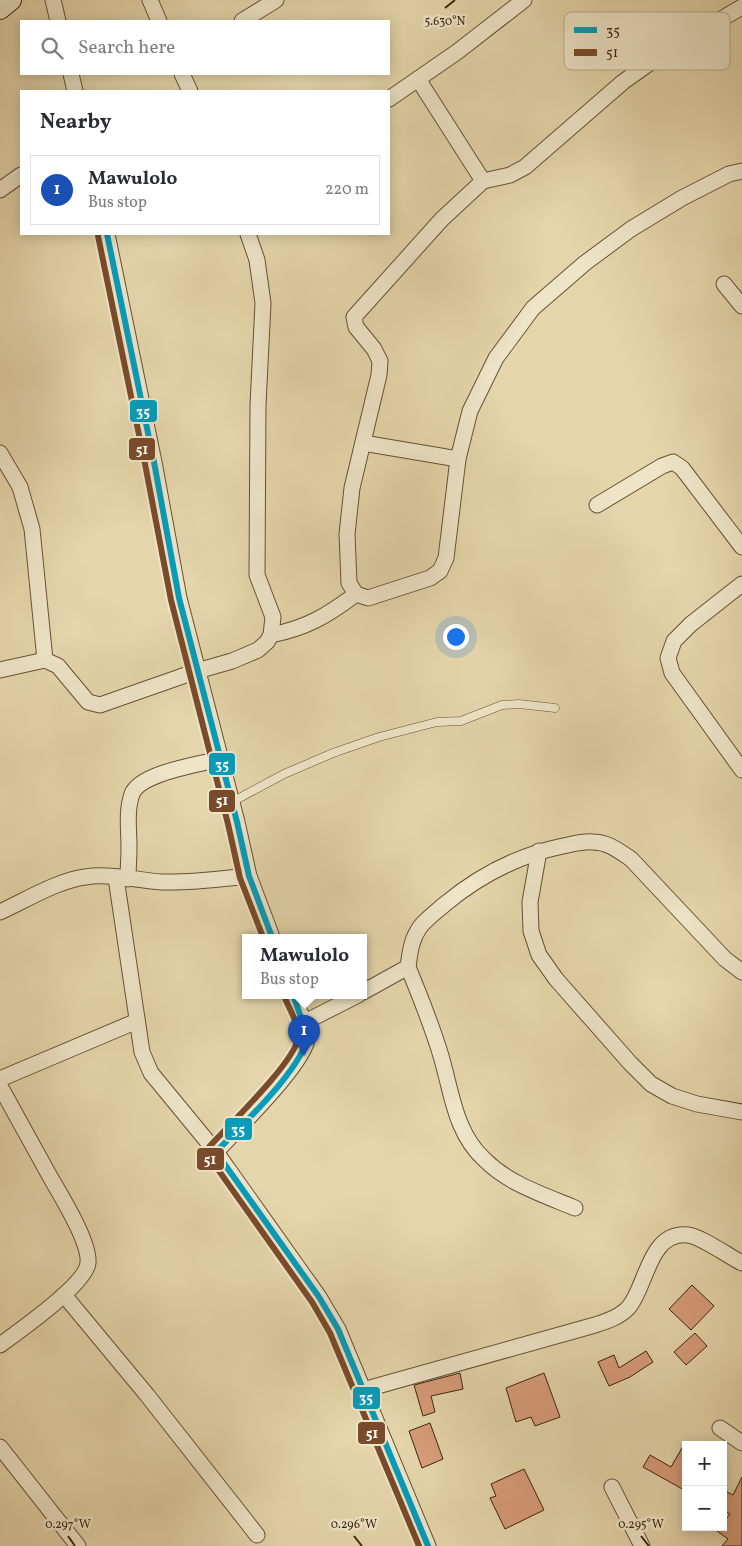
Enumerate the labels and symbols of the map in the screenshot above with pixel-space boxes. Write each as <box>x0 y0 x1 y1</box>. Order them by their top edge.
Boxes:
legend <box>564 12 730 70</box>
text: 5.630°N <box>425 14 465 30</box>
text: 35 <box>606 22 620 41</box>
text: 51 <box>606 44 618 63</box>
line badge: 35 <box>129 399 158 423</box>
text: 35 <box>136 403 150 422</box>
line badge: 51 <box>128 437 156 461</box>
text: 51 <box>136 441 148 460</box>
your location <box>443 624 469 650</box>
line badge: 35 <box>208 752 236 776</box>
text: 35 <box>215 756 229 775</box>
line badge: 51 <box>208 789 236 813</box>
text: 51 <box>216 792 228 811</box>
pin: 1 <box>288 1015 320 1056</box>
line badge: 35 <box>224 1117 253 1141</box>
text: 35 <box>231 1121 245 1140</box>
line badge: 51 <box>196 1147 225 1171</box>
text: 51 <box>204 1151 216 1170</box>
line badge: 35 <box>352 1386 381 1410</box>
text: 35 <box>359 1389 373 1408</box>
line badge: 51 <box>357 1421 386 1445</box>
text: 51 <box>366 1425 378 1444</box>
text: 0.297°W <box>45 1517 91 1533</box>
text: 0.296°W <box>331 1517 377 1533</box>
text: 0.295°W <box>618 1517 664 1533</box>

